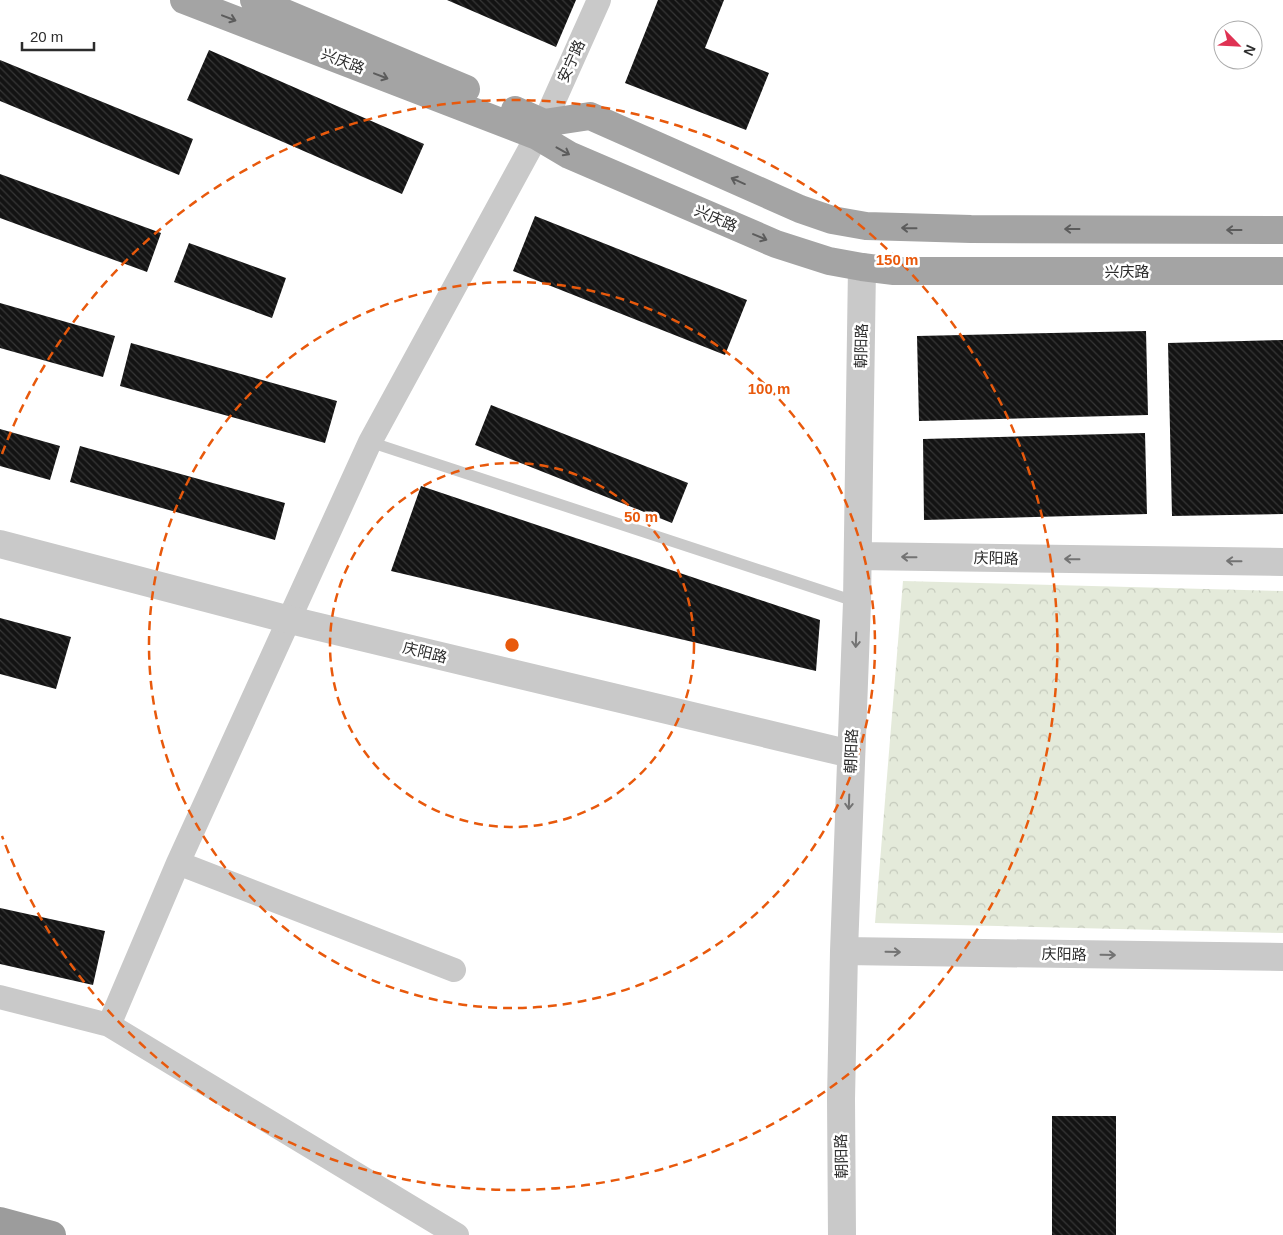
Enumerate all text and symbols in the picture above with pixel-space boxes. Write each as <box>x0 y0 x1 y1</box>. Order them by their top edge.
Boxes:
one-way arrow <box>222 14 237 23</box>
scale bar <box>22 20 95 52</box>
north arrow <box>1213 20 1263 70</box>
text: 20 m <box>30 28 63 45</box>
street label: 安宁路 <box>554 37 588 85</box>
text: N <box>1241 42 1259 58</box>
street label: 兴庆路 <box>319 45 367 77</box>
one-way arrow <box>373 72 388 81</box>
one-way arrow <box>556 147 570 157</box>
one-way arrow <box>731 176 746 186</box>
street label: 兴庆路 <box>692 201 740 235</box>
one-way arrow <box>902 223 918 233</box>
one-way arrow <box>1064 224 1080 234</box>
one-way arrow <box>1227 225 1243 235</box>
one-way arrow <box>752 233 767 242</box>
text: 150 m <box>876 251 918 268</box>
street label: 兴庆路 <box>1104 263 1150 280</box>
street label: 朝阳路 <box>852 323 870 369</box>
text: 100 m <box>748 380 790 397</box>
text: 50 m <box>624 508 658 525</box>
street label: 庆阳路 <box>973 549 1019 567</box>
one-way arrow <box>902 552 918 562</box>
one-way arrow <box>1064 554 1080 564</box>
one-way arrow <box>1227 556 1243 566</box>
one-way arrow <box>851 632 860 648</box>
centre of rings <box>503 636 521 654</box>
street label: 庆阳路 <box>401 638 449 666</box>
street label: 朝阳路 <box>842 728 860 774</box>
one-way arrow <box>845 794 854 810</box>
street label: 庆阳路 <box>1041 945 1087 963</box>
one-way arrow <box>884 947 901 957</box>
one-way arrow <box>1100 950 1116 960</box>
street label: 朝阳路 <box>832 1133 850 1179</box>

